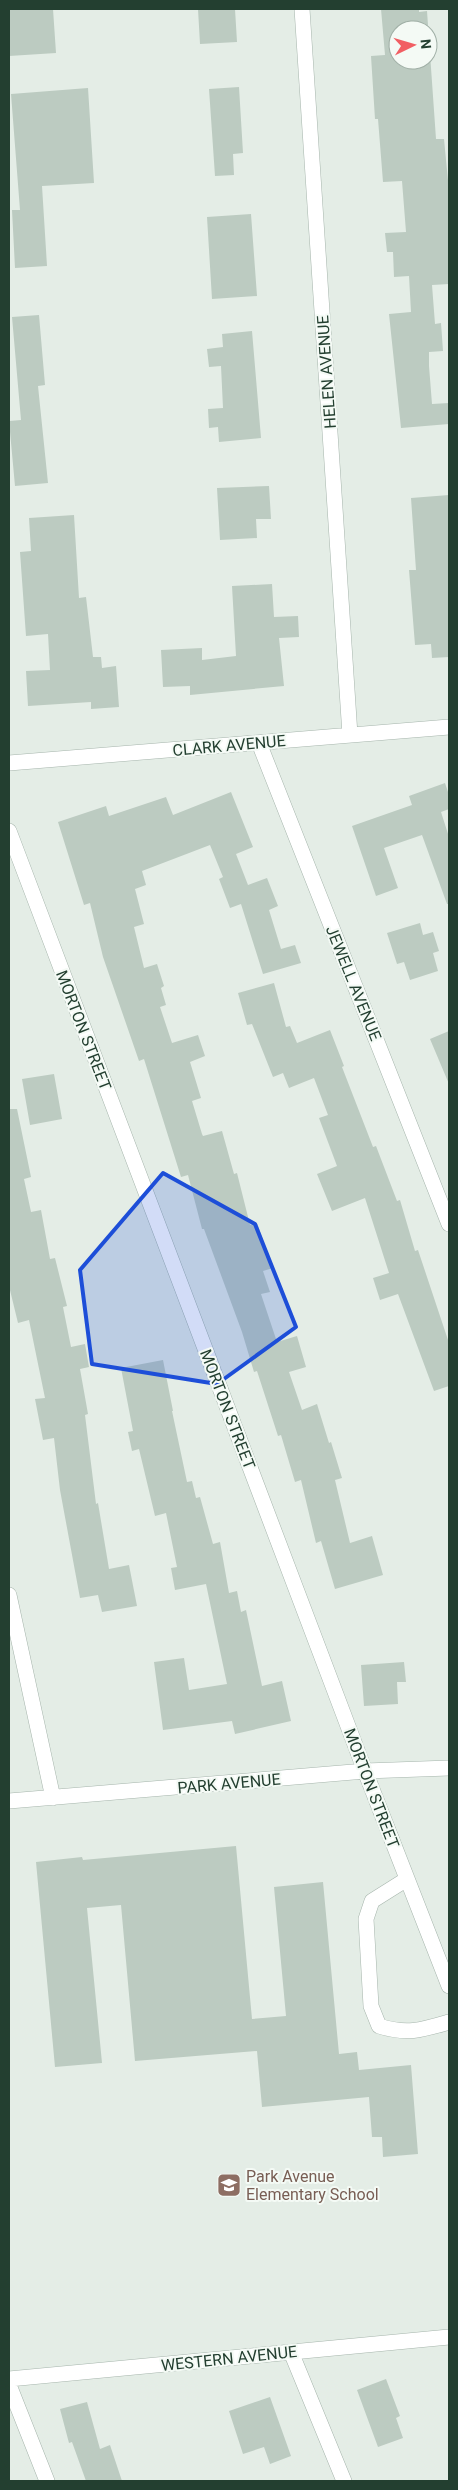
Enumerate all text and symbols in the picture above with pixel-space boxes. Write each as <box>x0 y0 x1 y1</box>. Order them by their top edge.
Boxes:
north arrow <box>388 20 438 70</box>
text: N <box>418 38 434 49</box>
street label: HELEN AVENUE <box>313 315 340 429</box>
street label: CLARK AVENUE <box>172 731 286 760</box>
street label: JEWELL AVENUE <box>322 923 385 1043</box>
street label: MORTON STREET <box>52 968 115 1093</box>
street label: MORTON STREET <box>196 1347 259 1472</box>
street label: MORTON STREET <box>340 1726 403 1851</box>
street label: PARK AVENUE <box>177 1770 281 1797</box>
place label: Park Avenue Elementary School <box>246 2167 379 2204</box>
school or university icon: Park Avenue Elementary School <box>216 2172 242 2198</box>
street label: WESTERN AVENUE <box>160 2342 298 2375</box>

